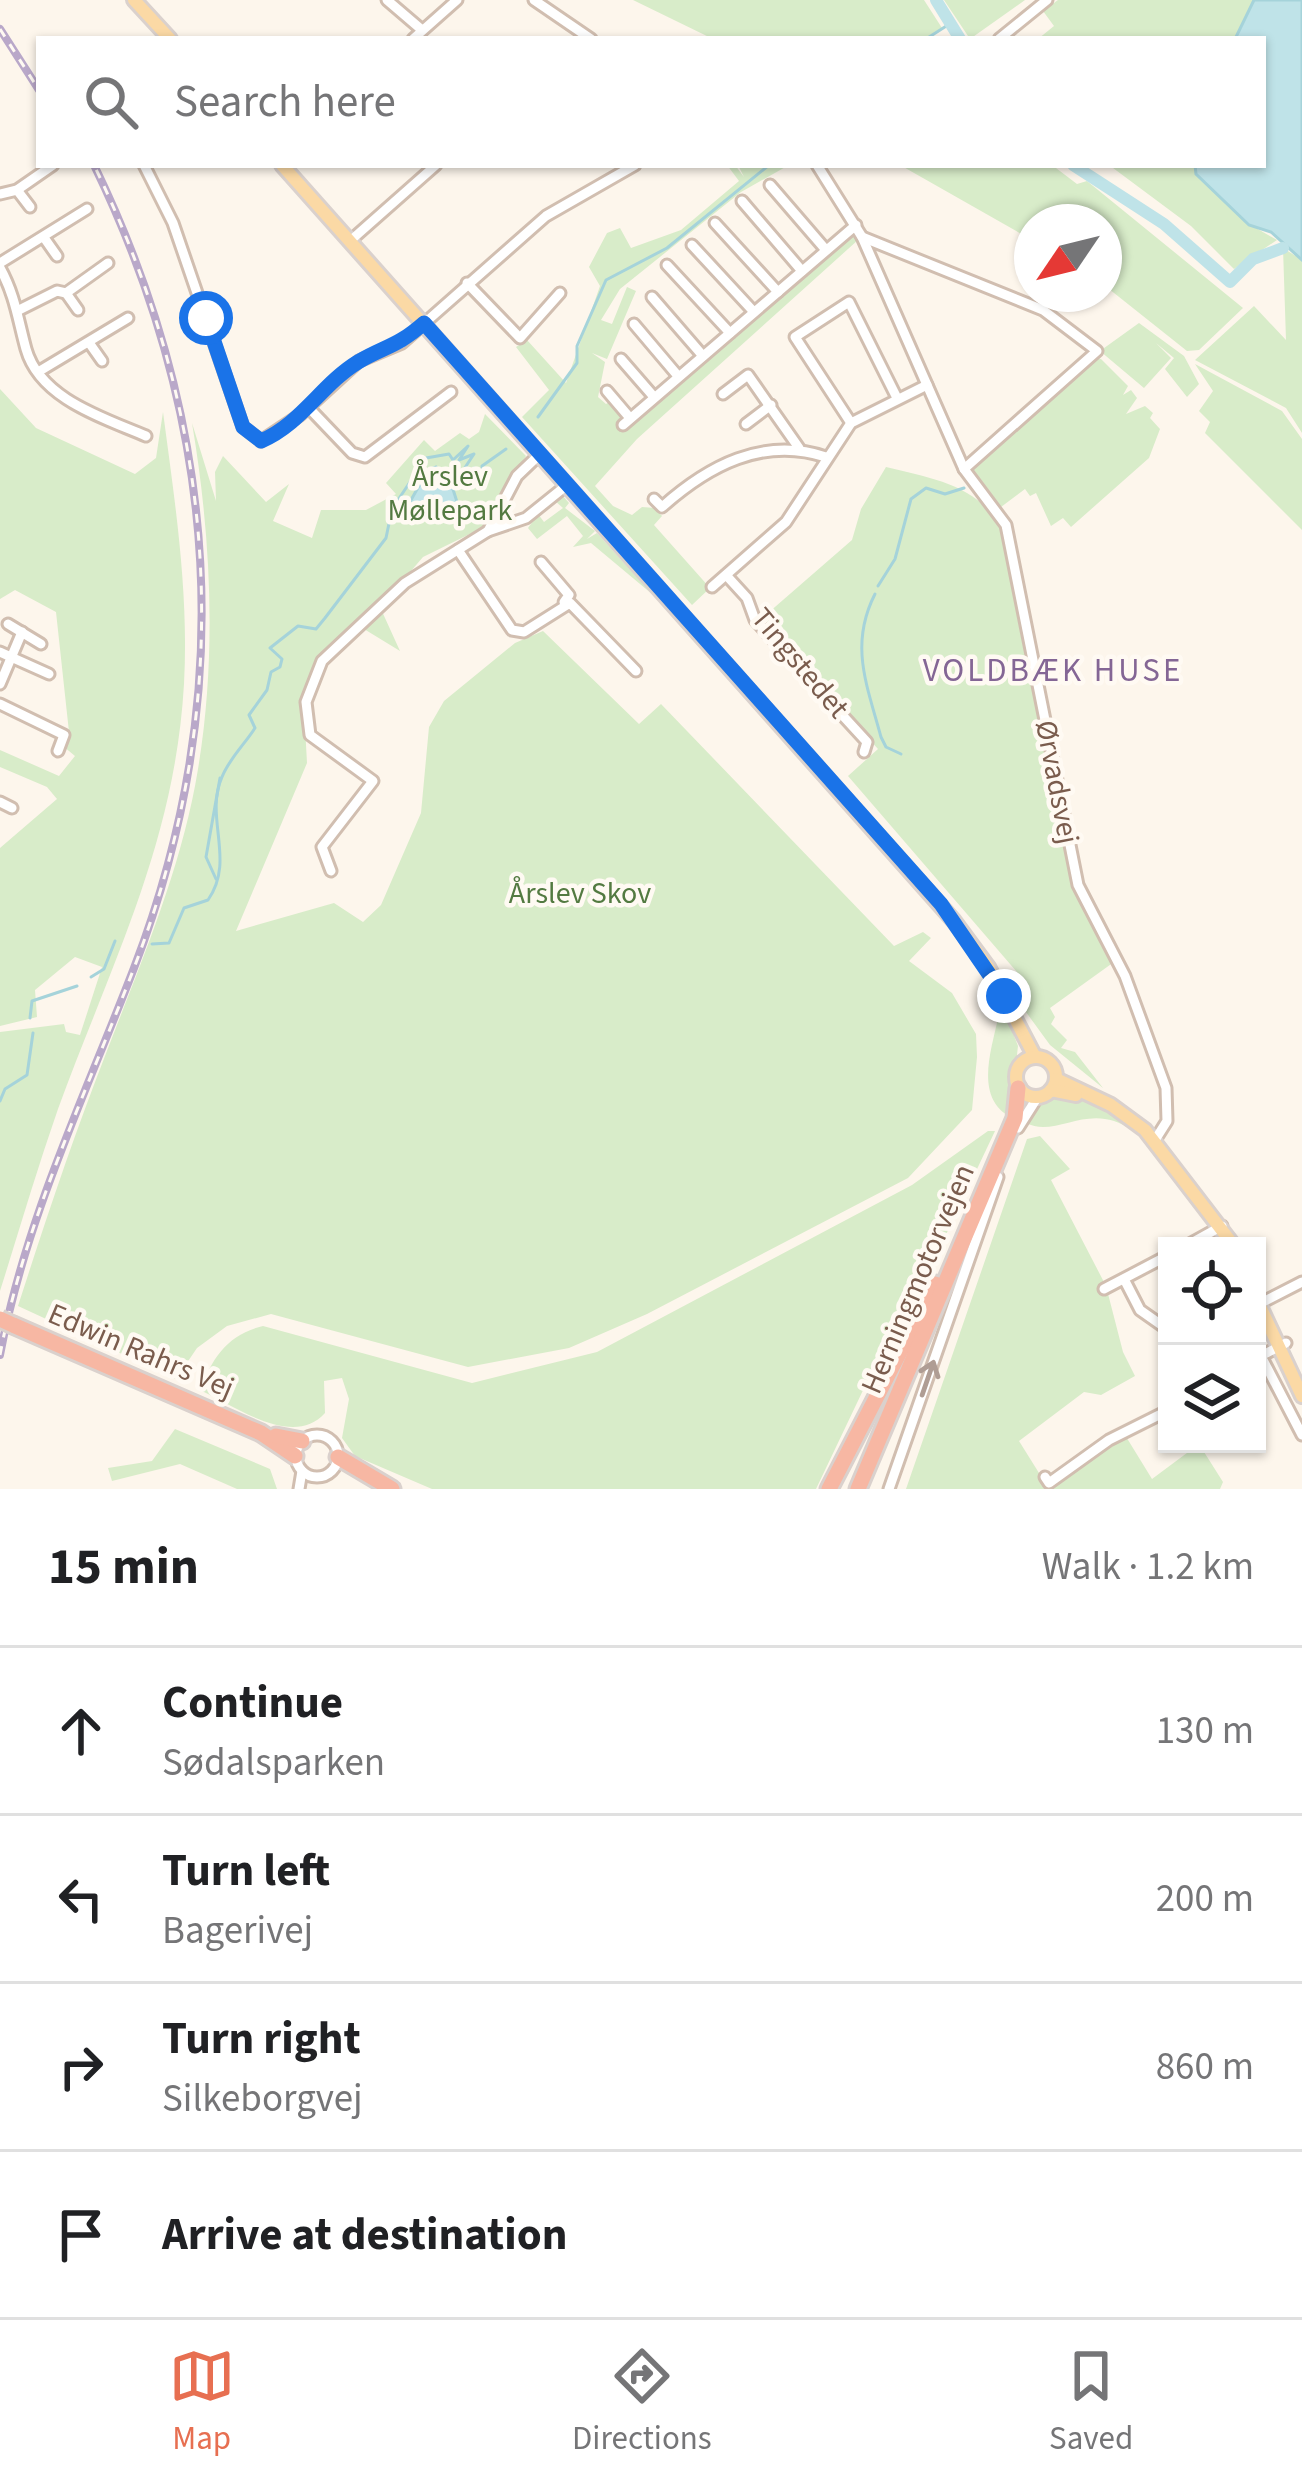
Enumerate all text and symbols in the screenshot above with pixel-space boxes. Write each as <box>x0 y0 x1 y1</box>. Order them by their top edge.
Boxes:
search box <box>36 36 1266 168</box>
icon: search <box>78 69 144 135</box>
text: Search here <box>174 70 396 134</box>
north arrow <box>1014 204 1122 312</box>
route start <box>179 291 233 345</box>
park label: Årslev Møllepark <box>388 455 513 532</box>
street label: Tingstedet <box>741 598 859 728</box>
district label: VOLDBÆK HUSE <box>923 647 1183 694</box>
street label: Ørvadsvej <box>1024 717 1090 847</box>
park label: Årslev Skov <box>509 872 651 915</box>
route end <box>977 969 1031 1023</box>
street label: Herningmotorvejen <box>850 1158 986 1400</box>
map controls <box>1158 1237 1266 1453</box>
button: locate <box>1158 1237 1266 1345</box>
street label: Edwin Rahrs Vej <box>41 1293 241 1409</box>
button: layers <box>1158 1345 1266 1453</box>
one-way arrow <box>919 1361 940 1398</box>
text: 15 min <box>48 1531 199 1603</box>
text: Walk · 1.2 km <box>1042 1539 1254 1595</box>
text: Continue <box>162 1671 343 1735</box>
icon: ahead <box>48 1698 114 1764</box>
text: 130 m <box>1156 1703 1254 1759</box>
text: Sødalsparken <box>162 1735 385 1791</box>
text: Turn left <box>162 1839 330 1903</box>
icon: left <box>48 1866 114 1932</box>
text: 200 m <box>1156 1871 1254 1927</box>
text: Bagerivej <box>162 1903 313 1959</box>
text: Turn right <box>162 2007 361 2071</box>
icon: right <box>48 2034 114 2100</box>
text: 860 m <box>1156 2039 1254 2095</box>
text: Silkeborgvej <box>162 2071 363 2127</box>
icon: arrive <box>48 2202 114 2268</box>
text: Arrive at destination <box>162 2203 567 2267</box>
tab: Map <box>169 2343 235 2462</box>
tab: Directions <box>572 2343 712 2462</box>
tab: Saved <box>1049 2343 1133 2462</box>

